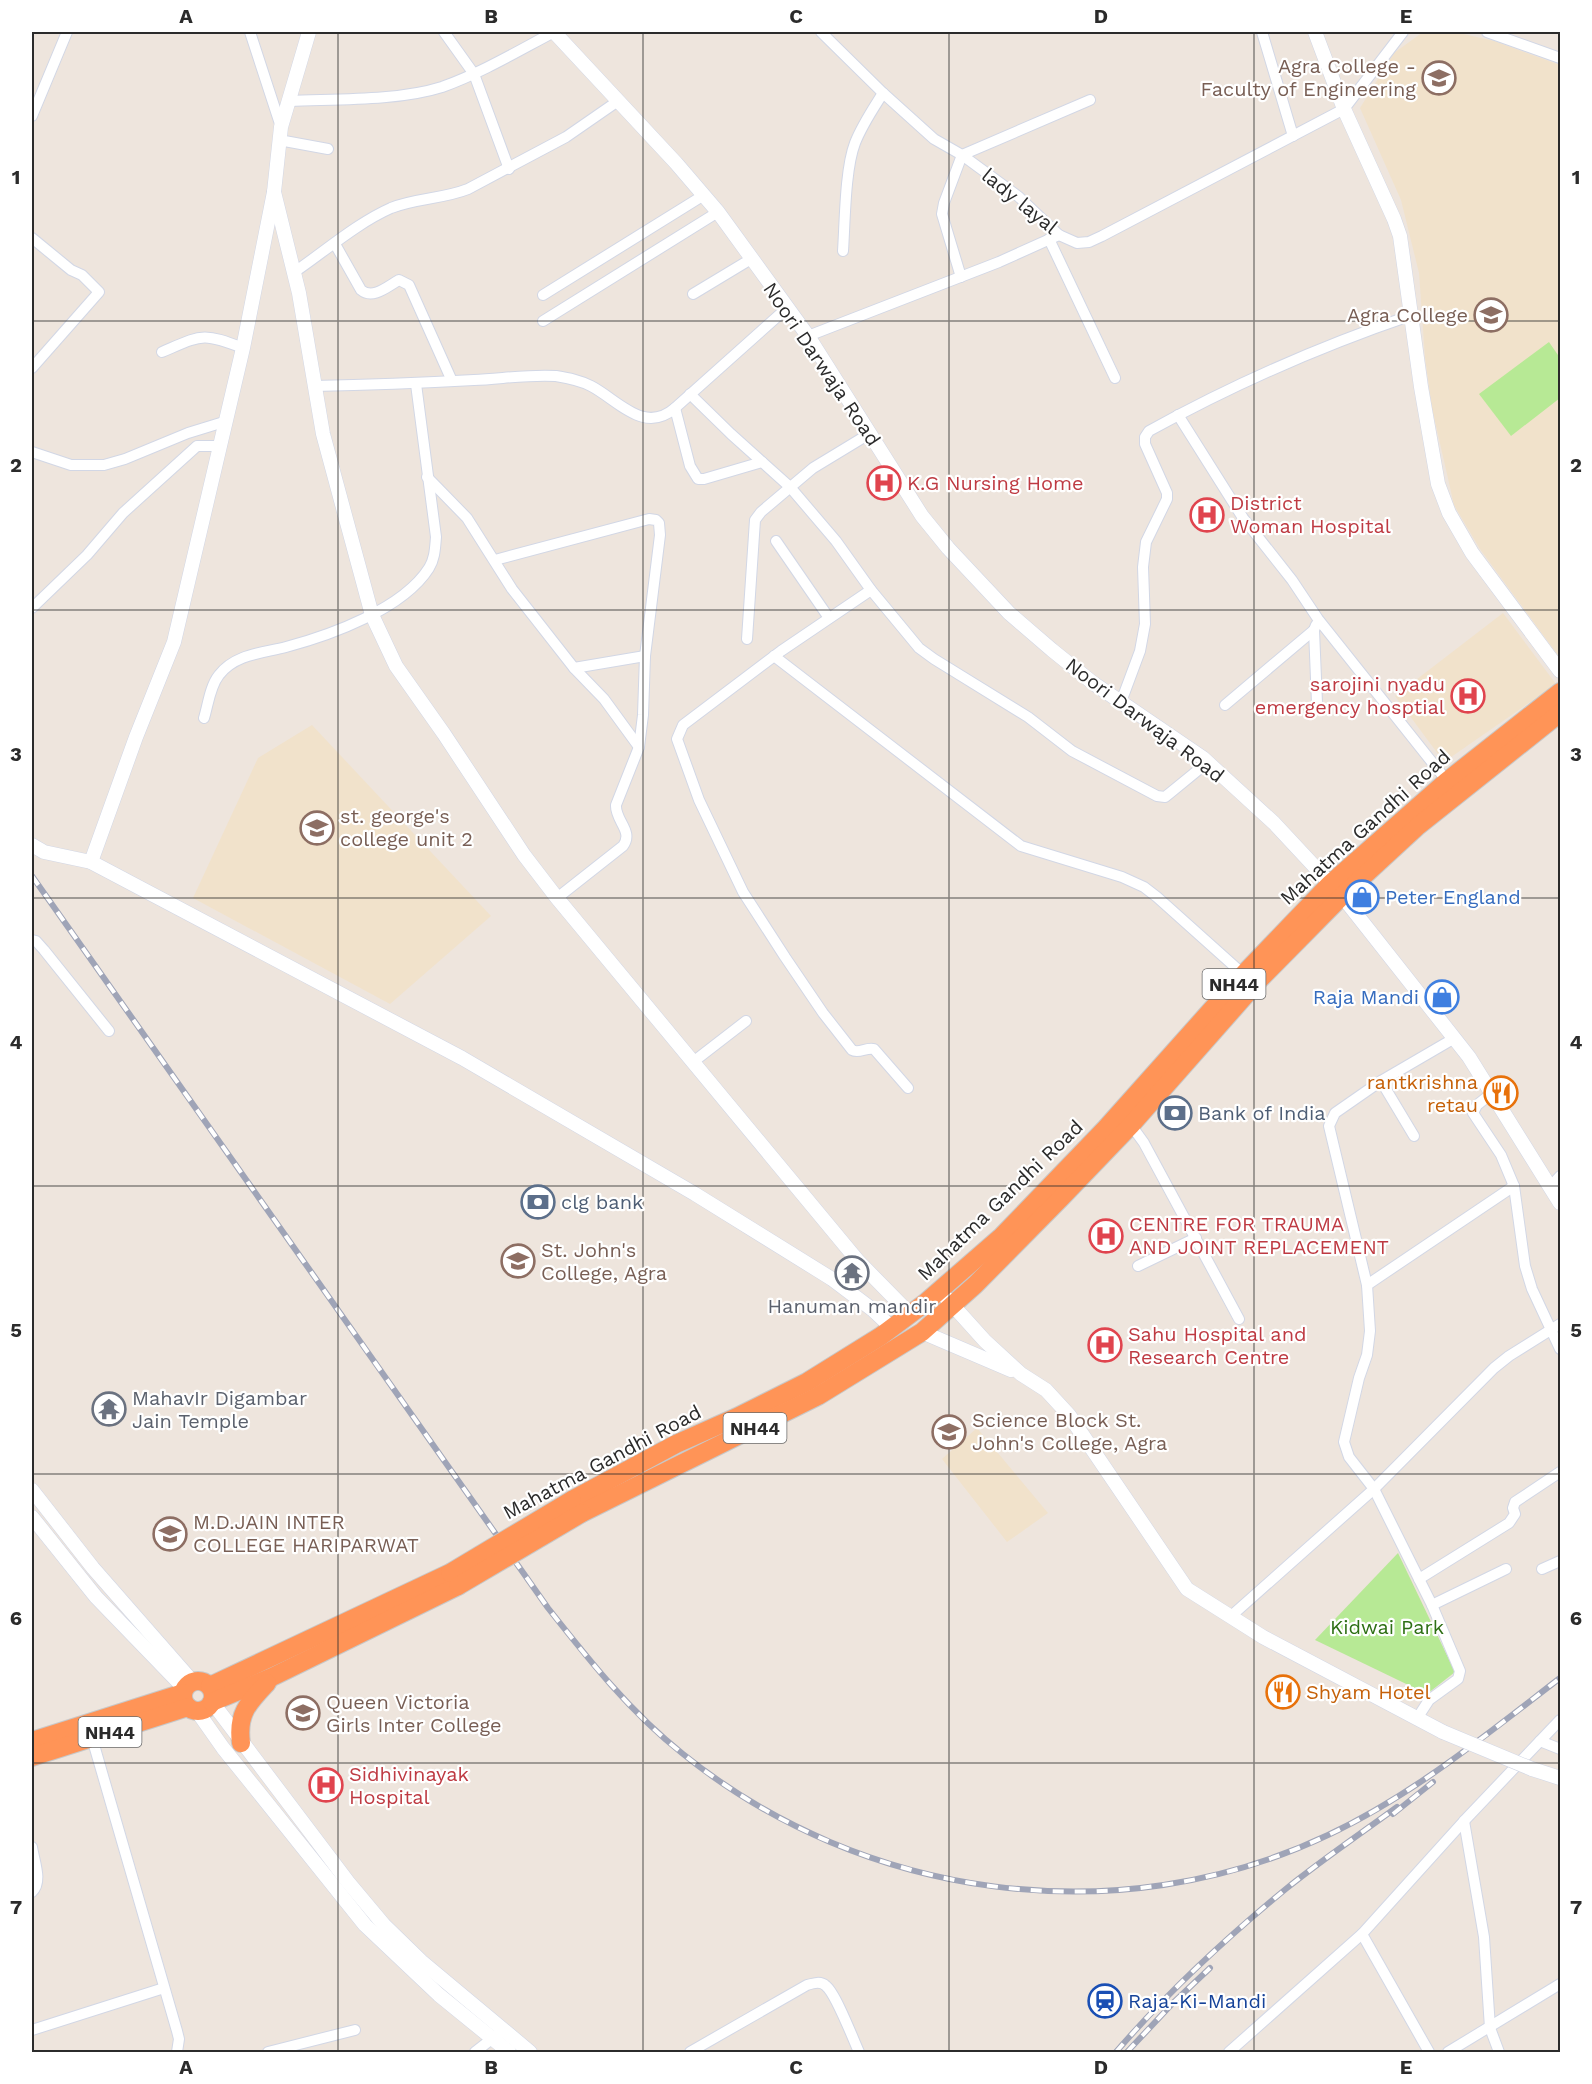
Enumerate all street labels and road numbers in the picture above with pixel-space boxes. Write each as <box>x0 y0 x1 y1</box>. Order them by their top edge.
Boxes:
street label: lady layal <box>977 163 1063 239</box>
street label: Noori Darwaja Road <box>758 278 886 450</box>
street label: Noori Darwaja Road <box>1061 653 1229 787</box>
street label: Mahatma Gandhi Road <box>1275 744 1455 910</box>
road number: NH44 <box>1202 969 1266 999</box>
street label: Mahatma Gandhi Road <box>912 1115 1088 1285</box>
street label: Mahatma Gandhi Road <box>499 1400 705 1524</box>
road number: NH44 <box>724 1413 786 1443</box>
road number: NH44 <box>78 1717 142 1747</box>

